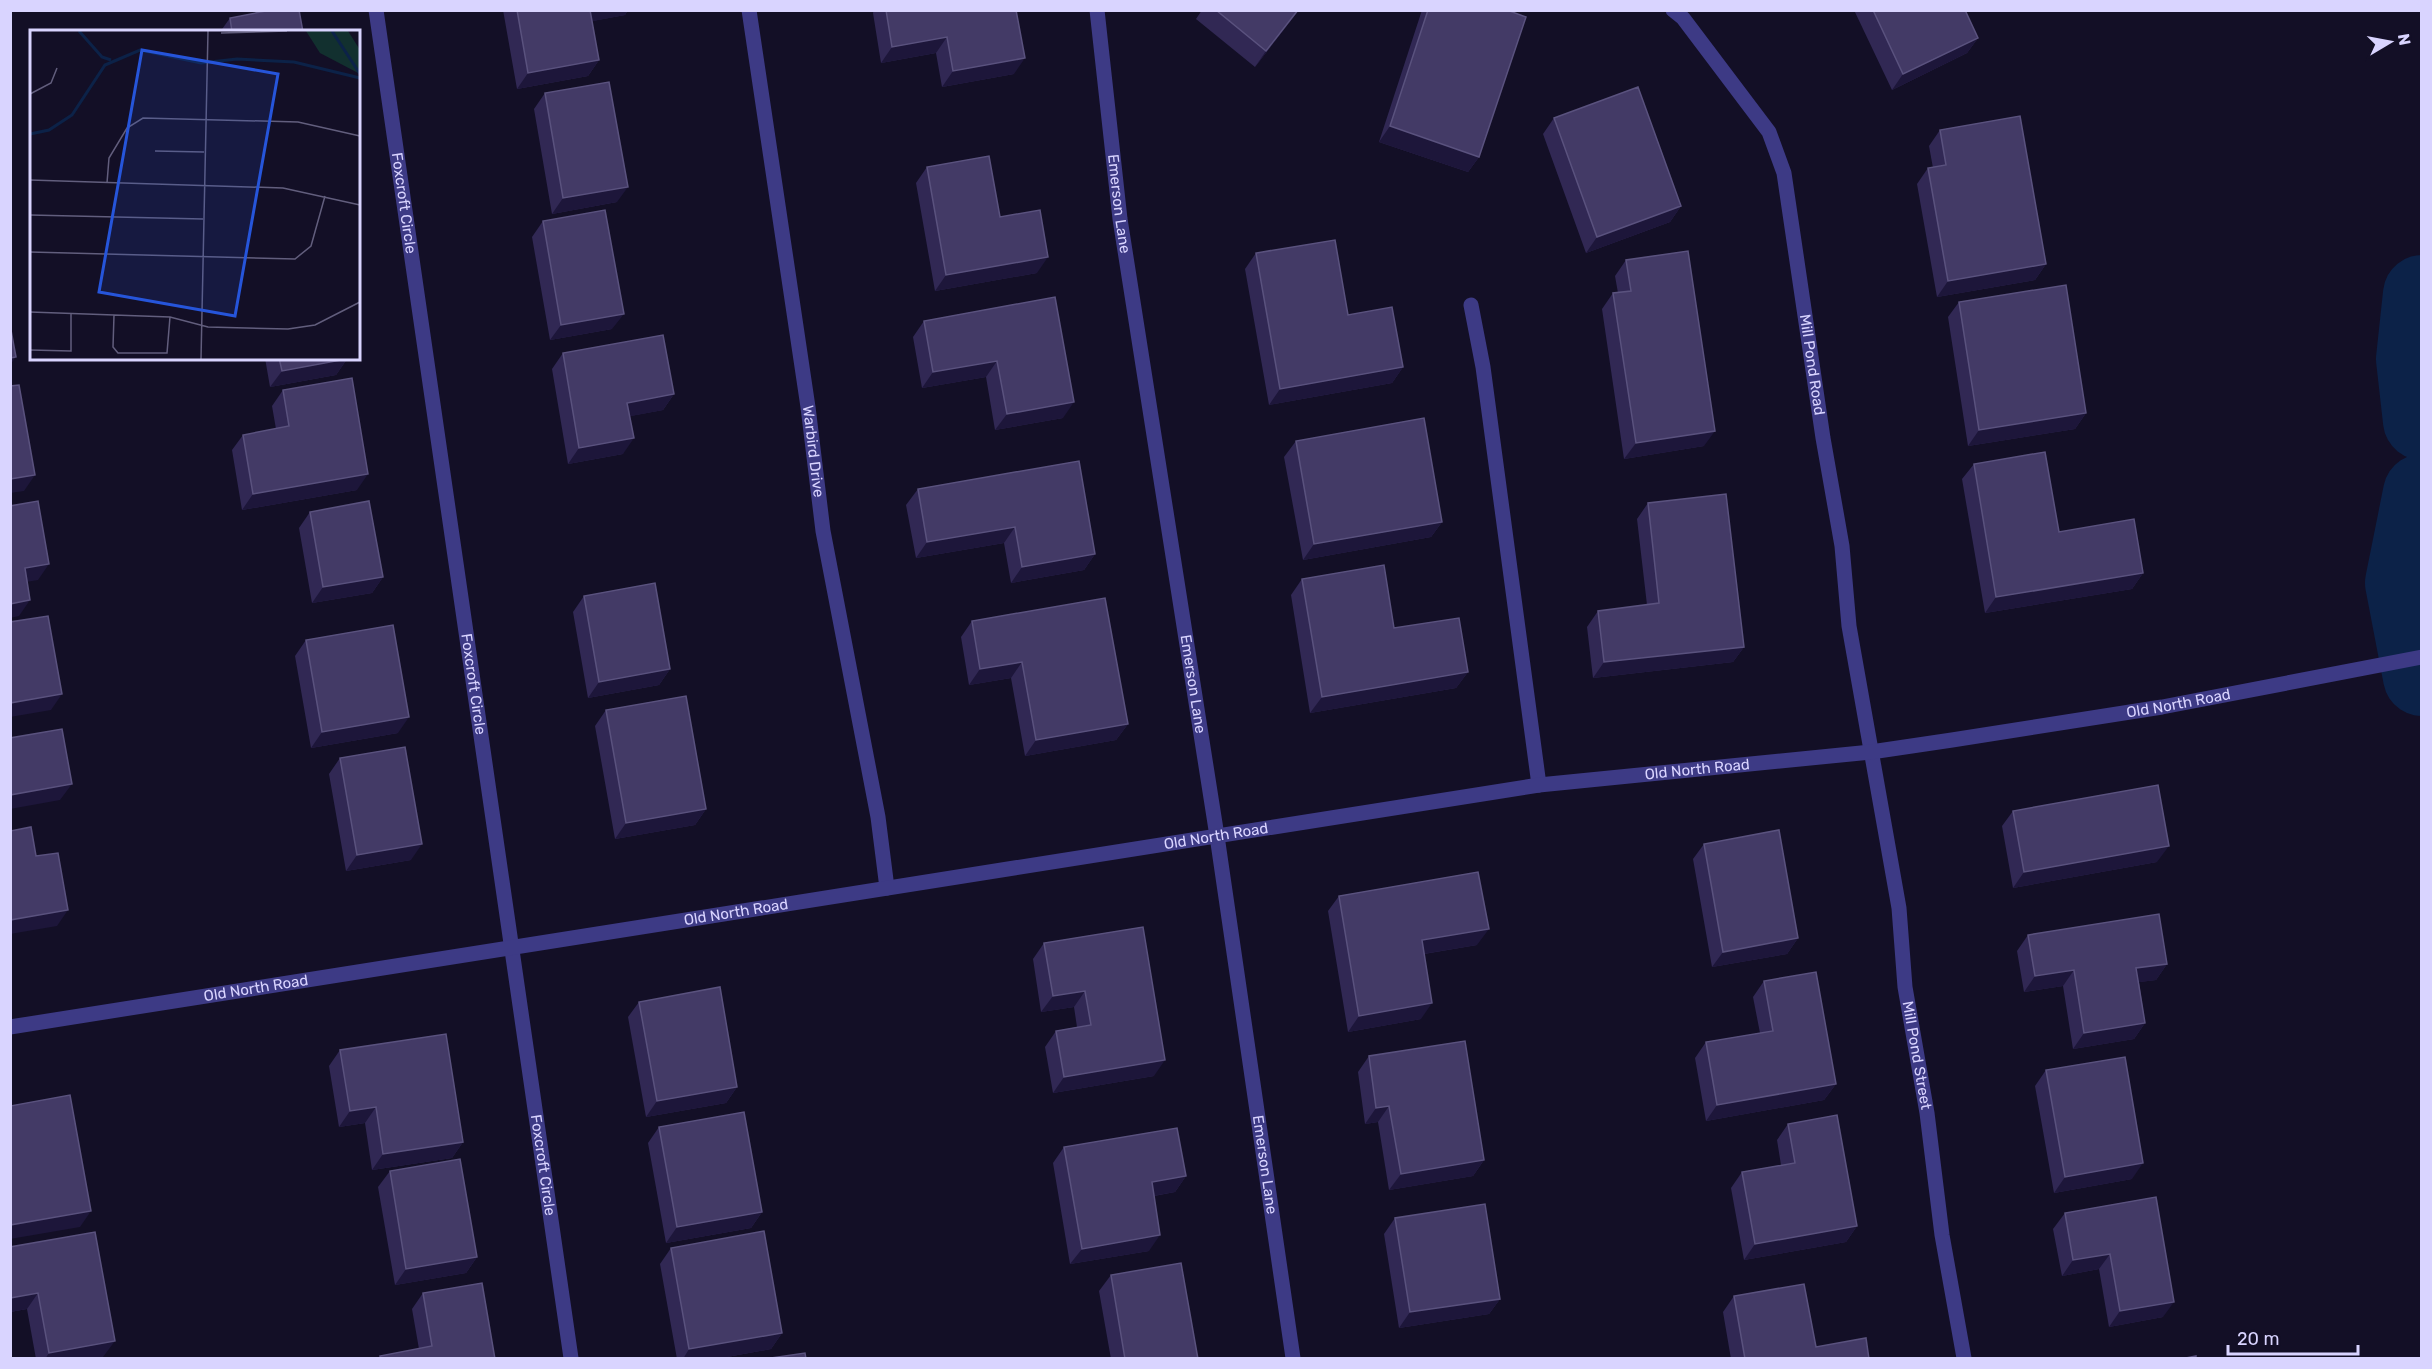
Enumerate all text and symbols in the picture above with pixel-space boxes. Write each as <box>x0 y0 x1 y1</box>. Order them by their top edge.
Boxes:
north arrow <box>2360 12 2420 72</box>
inset map <box>30 30 360 360</box>
text: N <box>2394 32 2415 47</box>
street label: Foxcroft Circle <box>388 151 420 255</box>
street label: Emerson Lane <box>1104 153 1134 255</box>
street label: Mill Pond Road <box>1796 313 1829 416</box>
street label: Warbird Drive <box>799 404 828 498</box>
street label: Foxcroft Circle <box>457 632 490 736</box>
street label: Emerson Lane <box>1176 633 1210 735</box>
street label: Old North Road <box>2125 685 2232 721</box>
street label: Old North Road <box>1644 755 1751 783</box>
street label: Old North Road <box>1162 819 1269 853</box>
street label: Old North Road <box>682 895 789 929</box>
street label: Old North Road <box>202 971 309 1005</box>
street label: Mill Pond Street <box>1899 1000 1935 1111</box>
street label: Foxcroft Circle <box>527 1113 559 1217</box>
street label: Emerson Lane <box>1249 1114 1281 1215</box>
scale bar <box>2228 1318 2358 1356</box>
text: 20 m <box>2237 1328 2279 1350</box>

